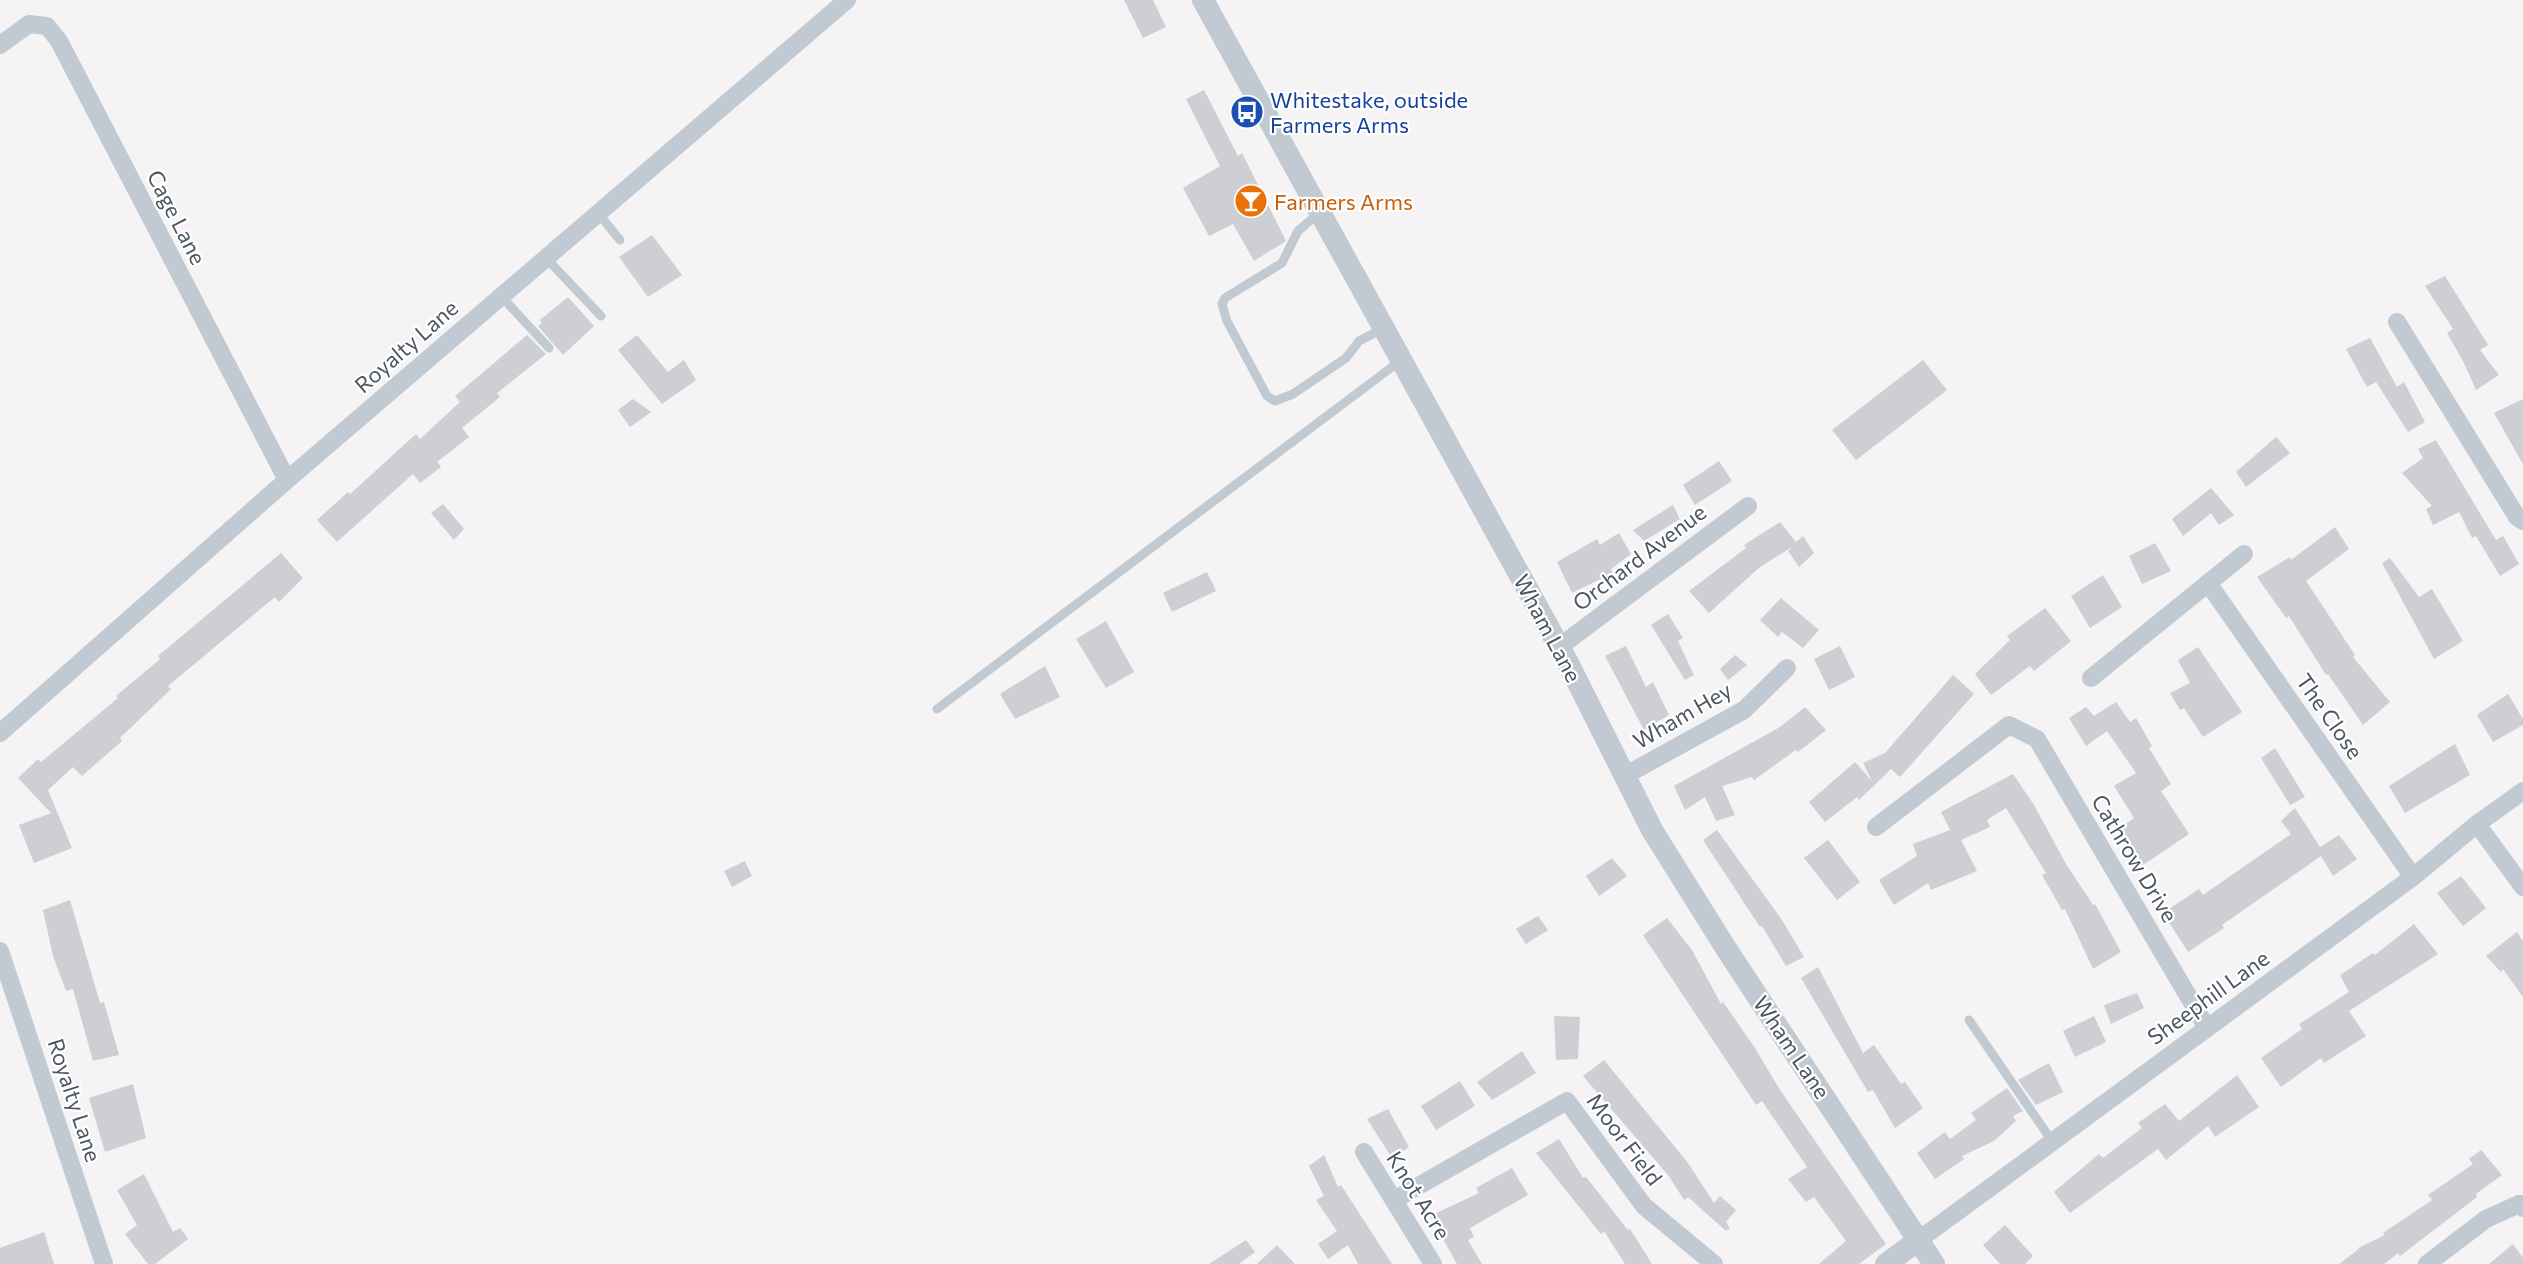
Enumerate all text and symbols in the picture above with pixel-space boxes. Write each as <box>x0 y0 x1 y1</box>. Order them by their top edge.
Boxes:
place label: Whitestake, outside Farmers Arms <box>1270 86 1468 138</box>
bus stop icon: Whitestake, outside Farmers Arms <box>1229 94 1265 130</box>
street label: Cage Lane <box>142 165 212 269</box>
bar icon: Farmers Arms <box>1233 183 1269 219</box>
place label: Farmers Arms <box>1274 188 1413 215</box>
street label: Royalty Lane <box>349 294 463 398</box>
street label: Orchard Avenue <box>1567 498 1711 616</box>
street label: Wham Lane <box>1508 569 1588 687</box>
street label: The Close <box>2291 668 2369 764</box>
street label: Wham Hey <box>1628 676 1736 754</box>
street label: Cathrow Drive <box>2086 789 2184 927</box>
street label: Sheephill Lane <box>2142 944 2274 1050</box>
street label: Wham Lane <box>1748 990 1836 1104</box>
street label: Royalty Lane <box>42 1035 108 1165</box>
street label: Moor Field <box>1582 1088 1668 1190</box>
street label: Knot Acre <box>1381 1146 1457 1244</box>

